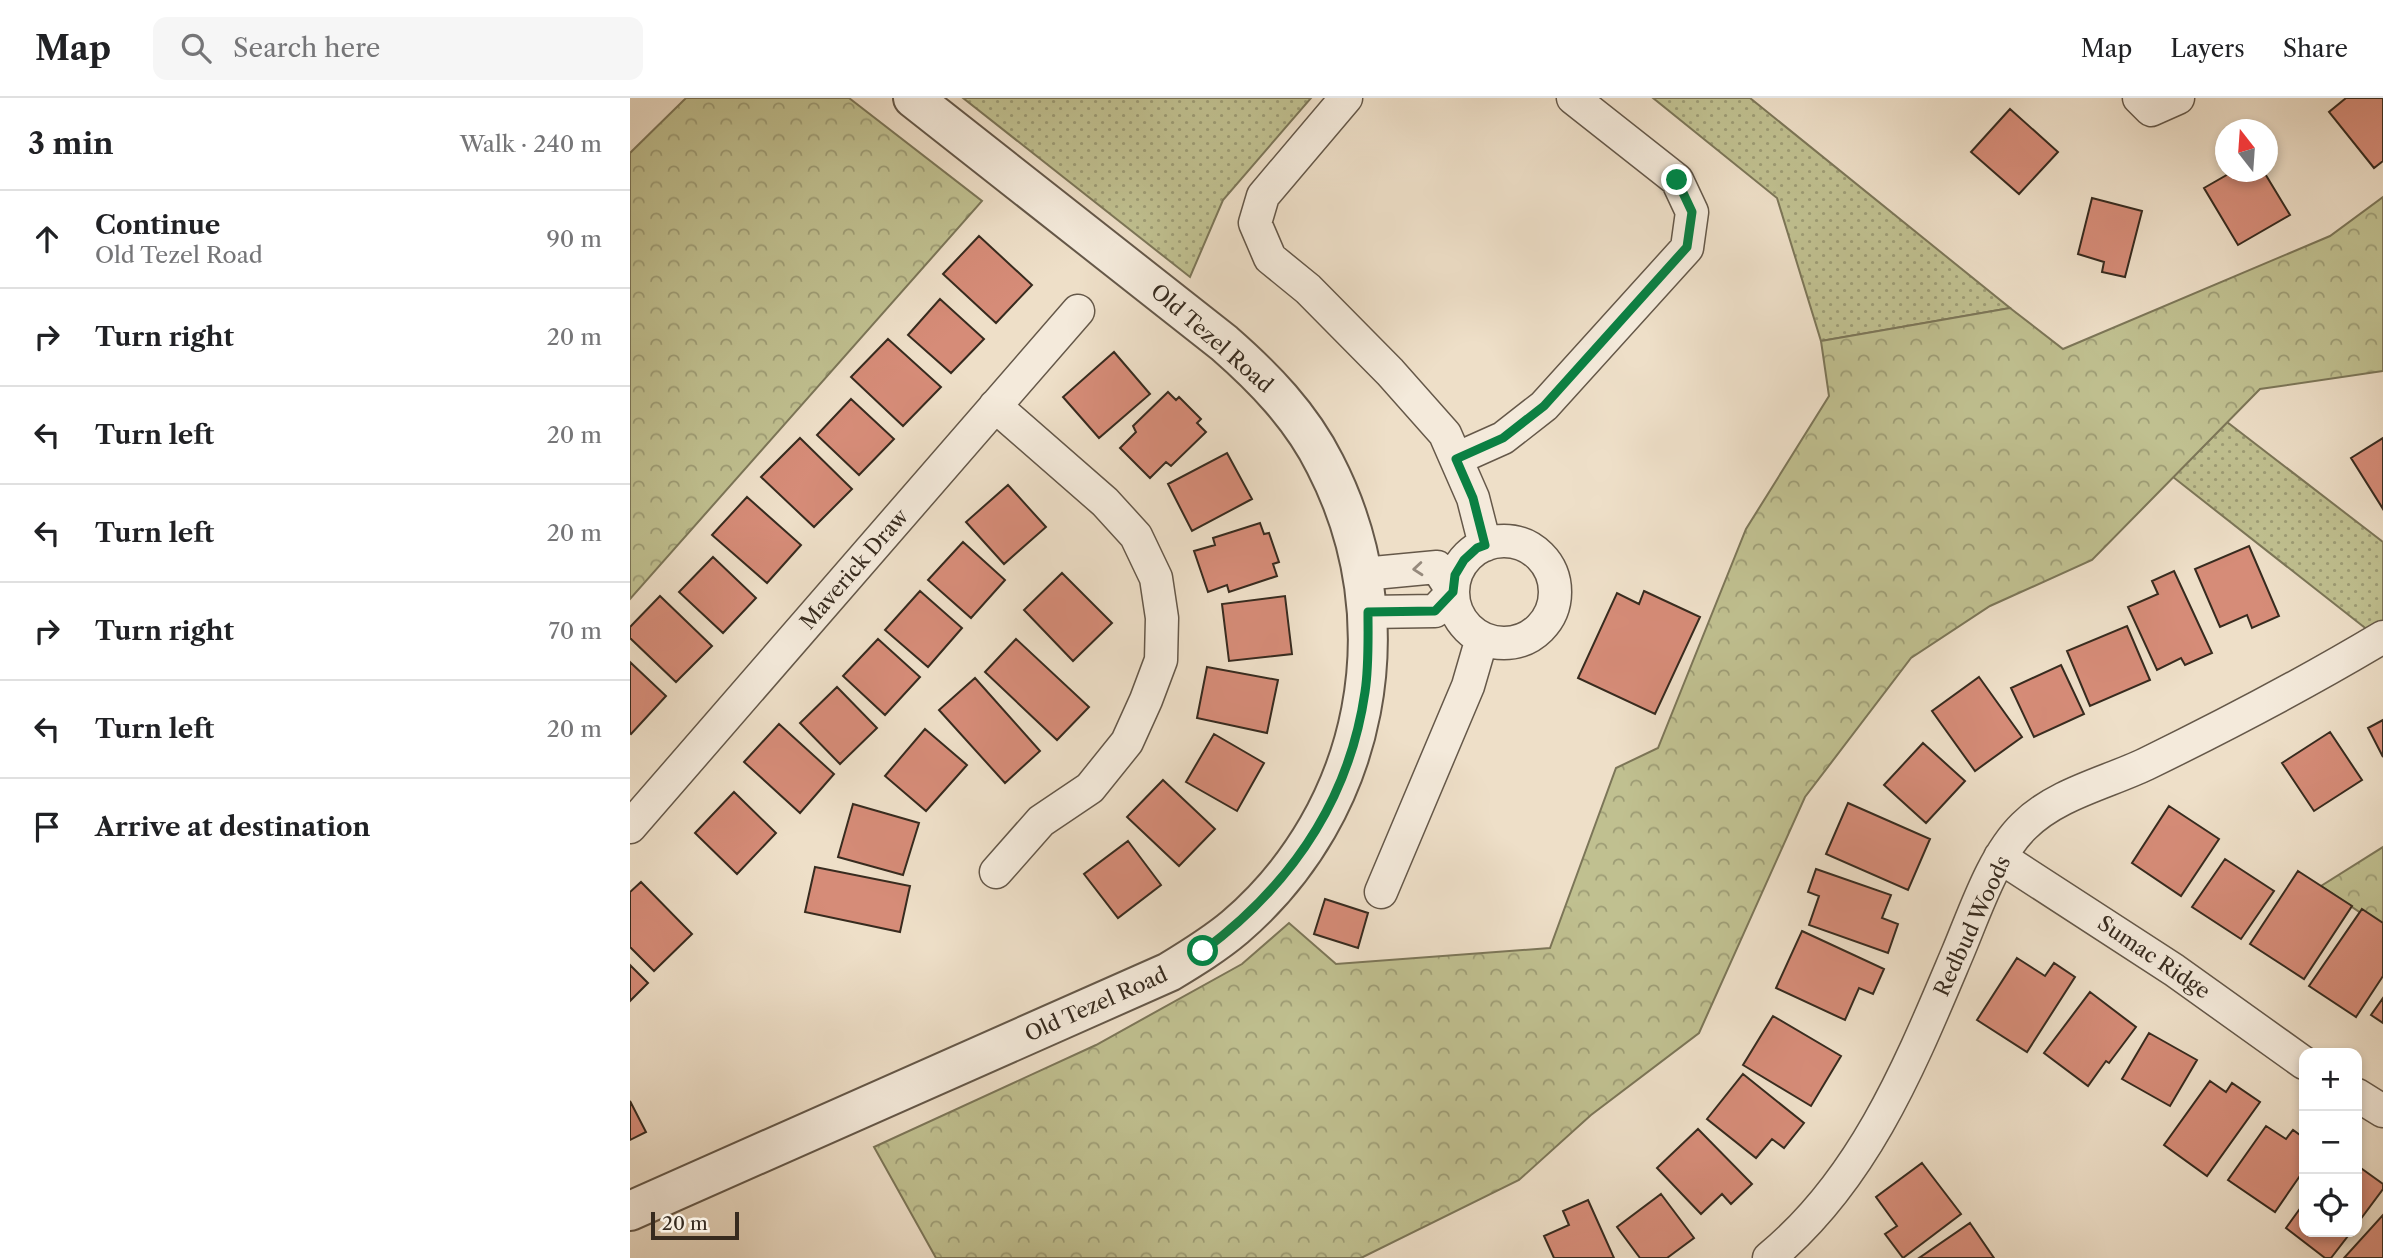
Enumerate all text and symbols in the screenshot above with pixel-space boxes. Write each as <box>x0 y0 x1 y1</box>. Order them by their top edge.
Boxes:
search box <box>153 17 643 80</box>
text: Map <box>35 28 111 69</box>
icon: search <box>177 29 215 67</box>
text: Search here <box>233 32 380 64</box>
text: Map <box>2081 34 2132 63</box>
text: Layers <box>2170 34 2245 63</box>
text: Share <box>2283 34 2348 63</box>
north arrow <box>2215 119 2278 182</box>
text: 3 min <box>28 125 114 162</box>
text: Walk · 240 m <box>460 130 602 158</box>
route end <box>1661 164 1692 195</box>
text: Continue <box>95 209 220 241</box>
icon: ahead <box>28 220 66 258</box>
text: 90 m <box>546 225 602 253</box>
text: Old Tezel Road <box>95 241 263 269</box>
street label: Old Tezel Road <box>1146 278 1278 398</box>
icon: right <box>28 318 66 356</box>
text: Turn right <box>95 321 234 353</box>
text: 20 m <box>547 323 602 351</box>
icon: left <box>28 416 66 454</box>
text: Turn left <box>95 419 214 451</box>
text: 20 m <box>547 421 602 449</box>
street label: Maverick Draw <box>795 503 913 634</box>
icon: left <box>28 514 66 552</box>
text: Turn left <box>95 517 214 549</box>
text: 20 m <box>547 519 602 547</box>
one-way arrow <box>1412 561 1423 576</box>
icon: right <box>28 612 66 650</box>
text: Turn right <box>95 615 234 647</box>
text: 70 m <box>549 617 602 645</box>
icon: left <box>28 710 66 748</box>
text: Turn left <box>95 713 214 745</box>
text: 20 m <box>547 715 602 743</box>
icon: arrive <box>28 808 66 846</box>
text: Arrive at destination <box>95 811 370 843</box>
street label: Redbud Woods <box>1929 852 2015 1000</box>
street label: Sumac Ridge <box>2093 910 2215 1004</box>
route start <box>1187 935 1218 966</box>
street label: Old Tezel Road <box>1021 961 1171 1047</box>
map controls <box>2299 1048 2362 1237</box>
button: + <box>2299 1048 2362 1111</box>
button: − <box>2299 1111 2362 1174</box>
button: locate <box>2299 1174 2362 1237</box>
scale bar <box>651 1209 738 1241</box>
text: 20 m <box>662 1212 708 1235</box>

